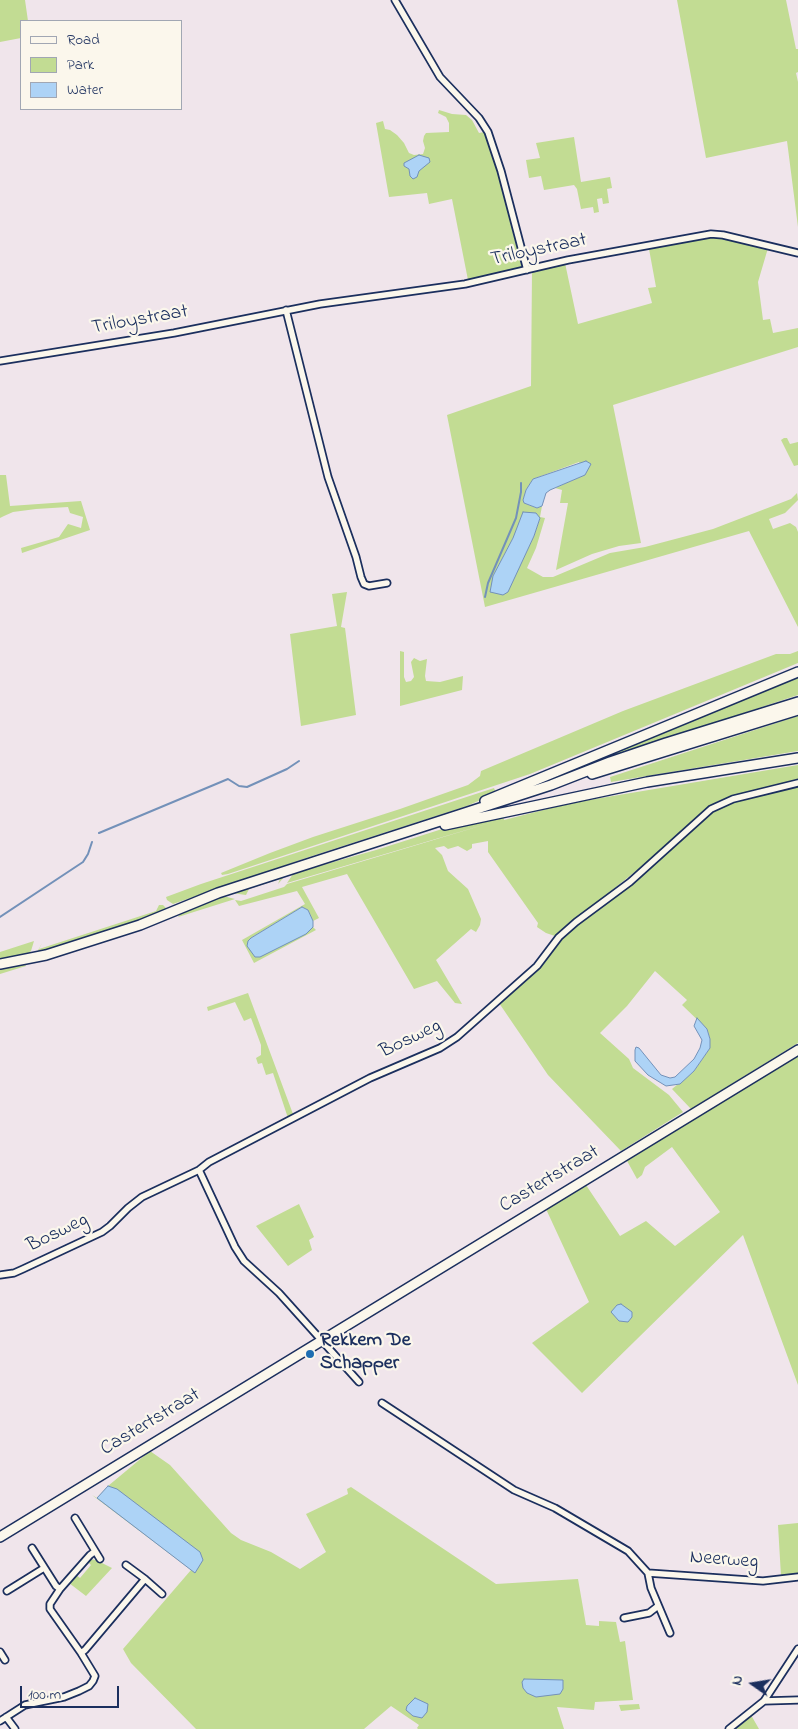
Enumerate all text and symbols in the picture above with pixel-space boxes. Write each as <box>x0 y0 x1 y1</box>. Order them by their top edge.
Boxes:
legend <box>20 20 182 110</box>
text: Road <box>67 29 100 51</box>
text: Park <box>67 54 94 76</box>
text: Water <box>67 79 103 101</box>
street label: Triloystraat <box>489 229 589 273</box>
street label: Triloystraat <box>90 301 190 341</box>
street label: Bosweg <box>376 1015 446 1065</box>
street label: Castertstraat <box>496 1141 604 1219</box>
street label: Bosweg <box>23 1209 93 1259</box>
place label: Rekkem De Schapper <box>320 1330 411 1377</box>
marker: Rekkem De Schapper <box>304 1348 316 1360</box>
street label: Castertstraat <box>97 1384 205 1462</box>
street label: Neerweg <box>689 1547 759 1575</box>
north arrow <box>728 1659 778 1709</box>
text: N <box>727 1674 749 1687</box>
scale bar <box>22 1676 121 1708</box>
text: 100 m <box>28 1684 61 1706</box>

